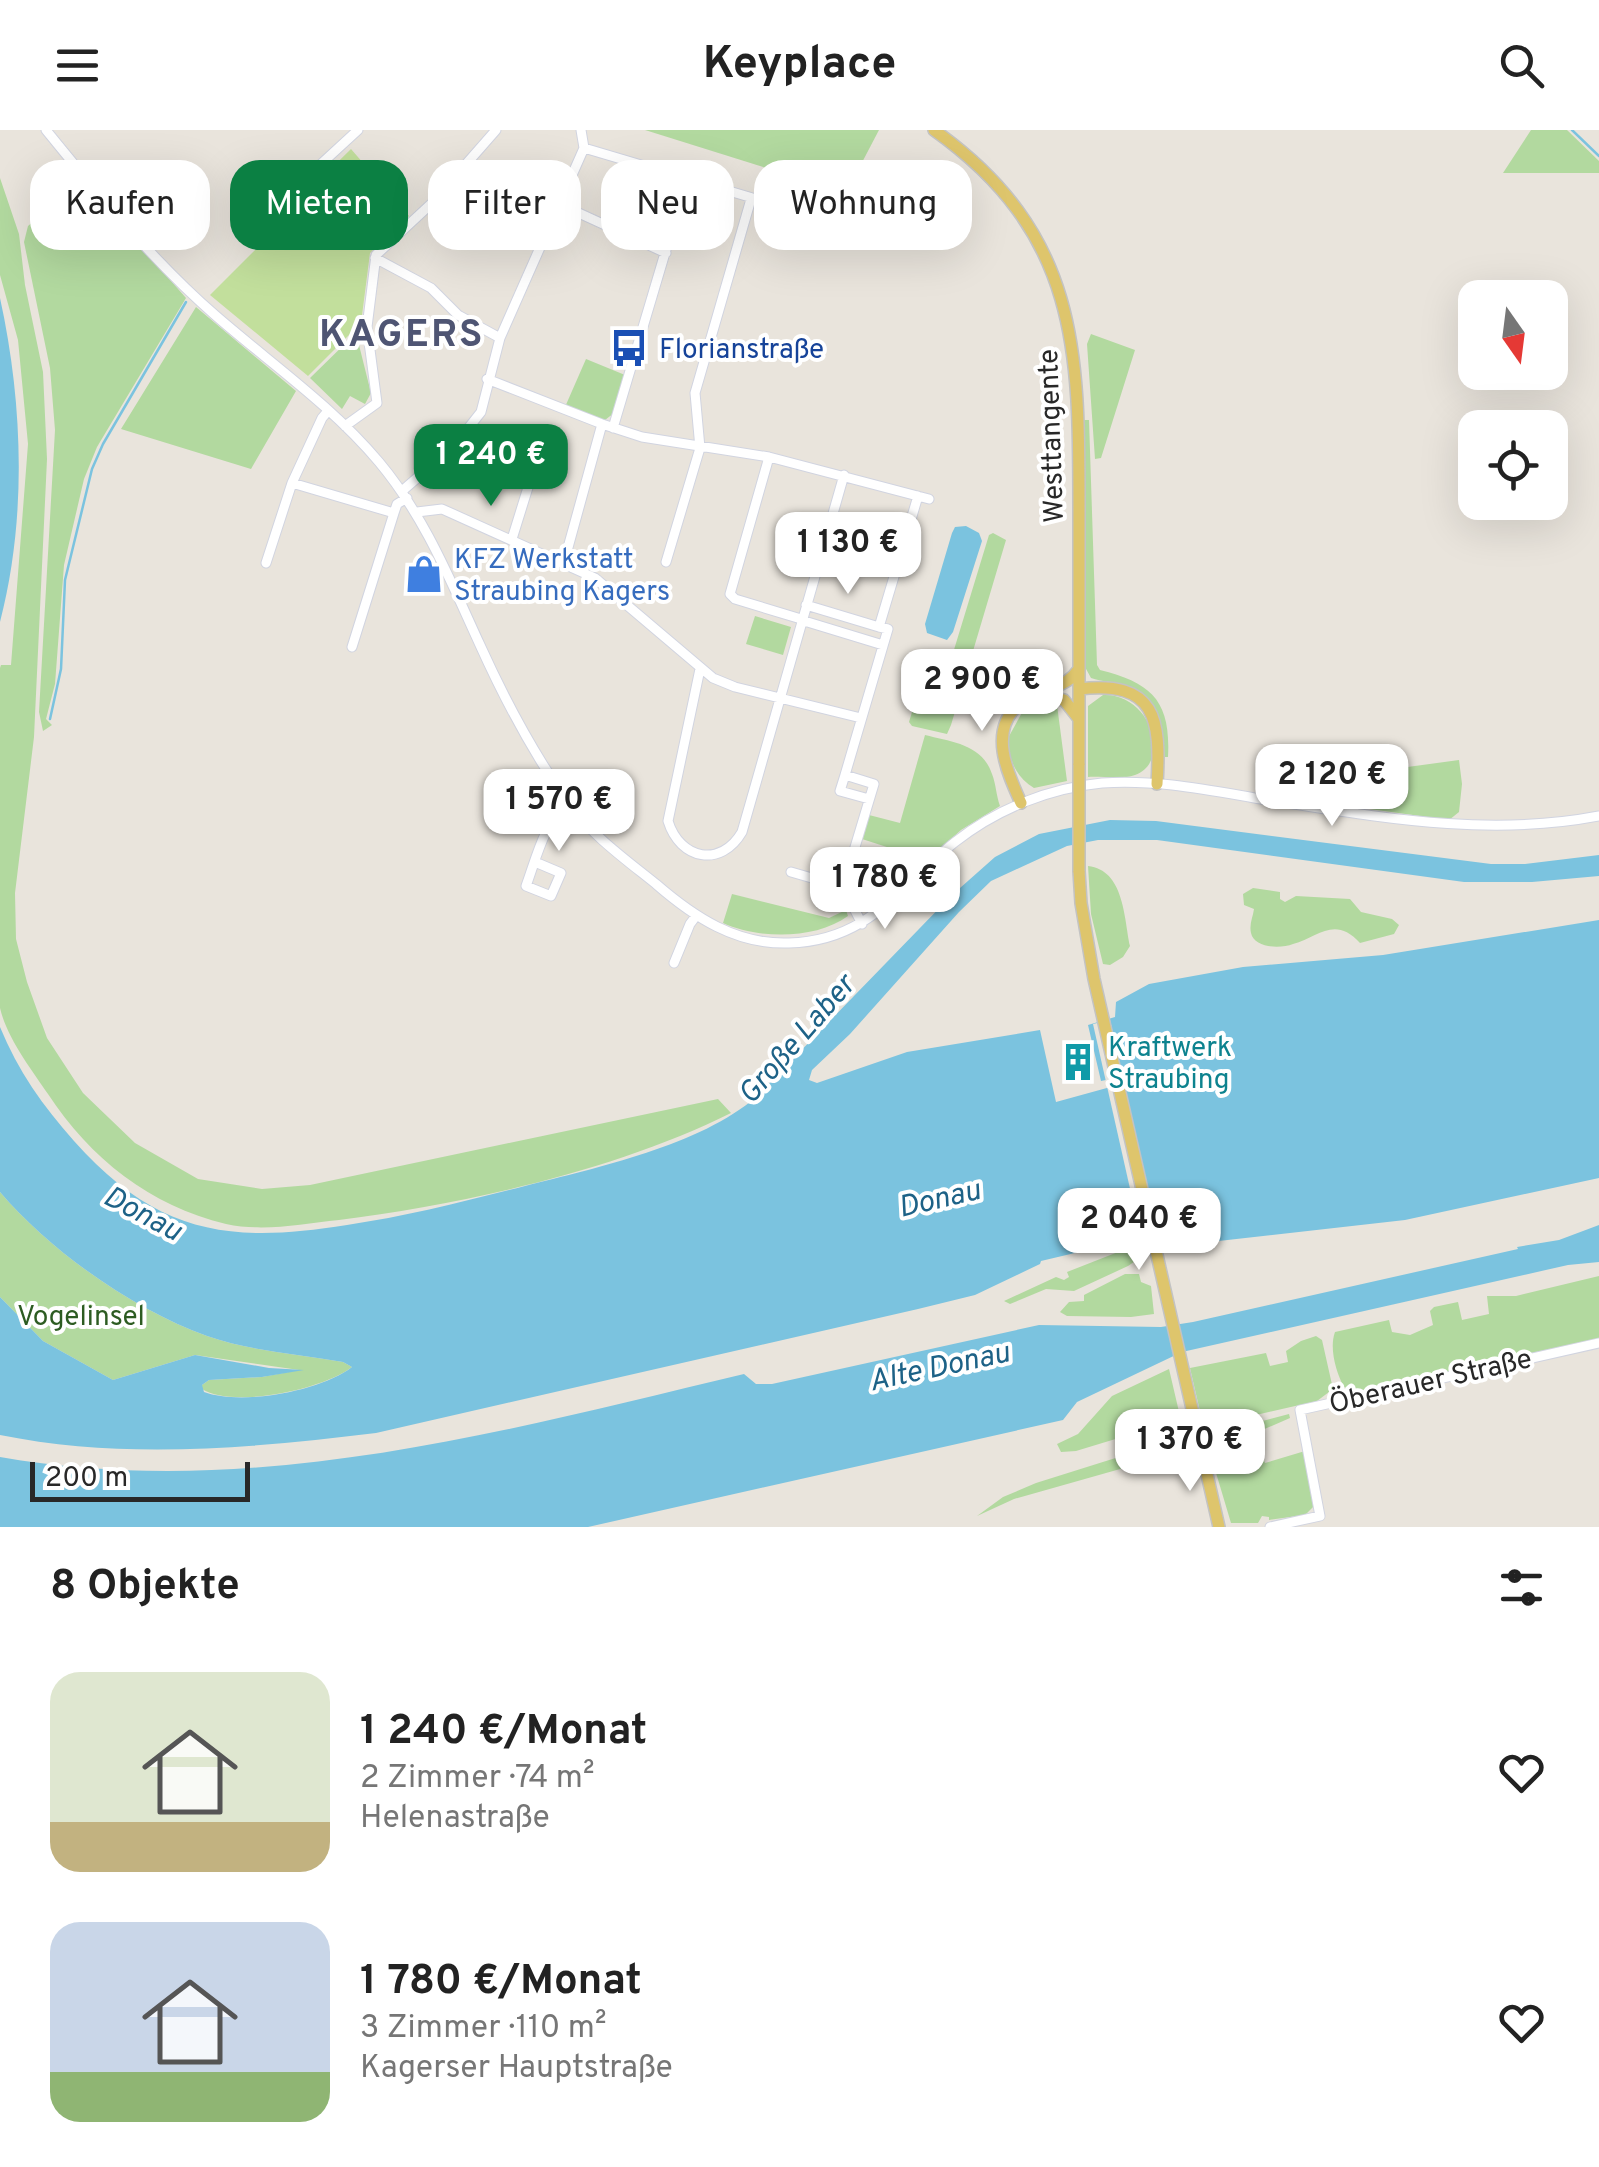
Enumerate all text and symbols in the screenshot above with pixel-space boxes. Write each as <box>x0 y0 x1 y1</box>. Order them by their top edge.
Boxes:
text: Keyplace <box>703 37 896 94</box>
icon: menu <box>50 38 105 93</box>
icon: search <box>1494 38 1549 93</box>
chip: Kaufen <box>30 160 210 250</box>
chip: Mieten <box>230 160 408 250</box>
chip: Filter <box>428 160 581 250</box>
chip: Neu <box>601 160 734 250</box>
chip: Wohnung <box>754 160 972 250</box>
north arrow <box>1458 280 1568 390</box>
map controls <box>1458 280 1568 520</box>
district label: KAGERS <box>319 312 485 361</box>
bus stop icon: Florianstraße <box>608 327 650 369</box>
place label: Florianstraße <box>659 333 824 369</box>
street label: Westtangente <box>1032 348 1074 523</box>
button: locate <box>1458 410 1568 520</box>
pin: 1 240 € <box>399 424 583 509</box>
text: 1 240 € <box>436 436 546 476</box>
pin: 1 130 € <box>756 512 940 597</box>
text: 1 130 € <box>797 524 899 564</box>
place label: KFZ Werkstatt Straubing Kagers <box>454 543 670 611</box>
shop icon: KFZ Werkstatt Straubing Kagers <box>403 553 445 595</box>
pin: 2 900 € <box>890 649 1074 734</box>
text: 2 900 € <box>923 661 1041 701</box>
pin: 2 120 € <box>1240 744 1424 829</box>
text: 2 120 € <box>1277 756 1387 796</box>
pin: 1 570 € <box>467 769 651 854</box>
text: 1 570 € <box>506 781 612 821</box>
pin: 1 780 € <box>793 847 977 932</box>
text: 1 780 € <box>832 859 938 899</box>
water label: Große Laber <box>732 966 866 1113</box>
place label: Kraftwerk Straubing <box>1108 1031 1232 1099</box>
building icon: Kraftwerk Straubing <box>1057 1041 1099 1083</box>
water label: Donau <box>895 1173 985 1228</box>
water label: Donau <box>96 1179 188 1251</box>
pin: 2 040 € <box>1047 1188 1231 1273</box>
text: 2 040 € <box>1080 1200 1198 1240</box>
park label: Vogelinsel <box>17 1300 145 1336</box>
water label: Alte Donau <box>866 1335 1014 1401</box>
street label: Öberauer Straße <box>1325 1340 1536 1424</box>
pin: 1 370 € <box>1098 1409 1282 1494</box>
text: 1 370 € <box>1137 1421 1243 1461</box>
scale bar <box>30 1457 250 1502</box>
text: 200 m <box>45 1461 128 1497</box>
icon: filters <box>1494 1560 1549 1615</box>
text: 8 Objekte <box>50 1561 240 1614</box>
text: 1 240 €/Monat <box>360 1706 647 1759</box>
icon: home <box>130 1712 250 1832</box>
icon: heart <box>1494 1745 1549 1800</box>
text: 2 Zimmer · 74 m² <box>360 1759 594 1799</box>
text: Helenastraße <box>360 1799 550 1839</box>
text: 1 780 €/Monat <box>360 1956 642 2009</box>
icon: home <box>130 1962 250 2082</box>
icon: heart <box>1494 1995 1549 2050</box>
text: 3 Zimmer · 110 m² <box>360 2009 606 2049</box>
text: Kagerser Hauptstraße <box>360 2049 673 2089</box>

